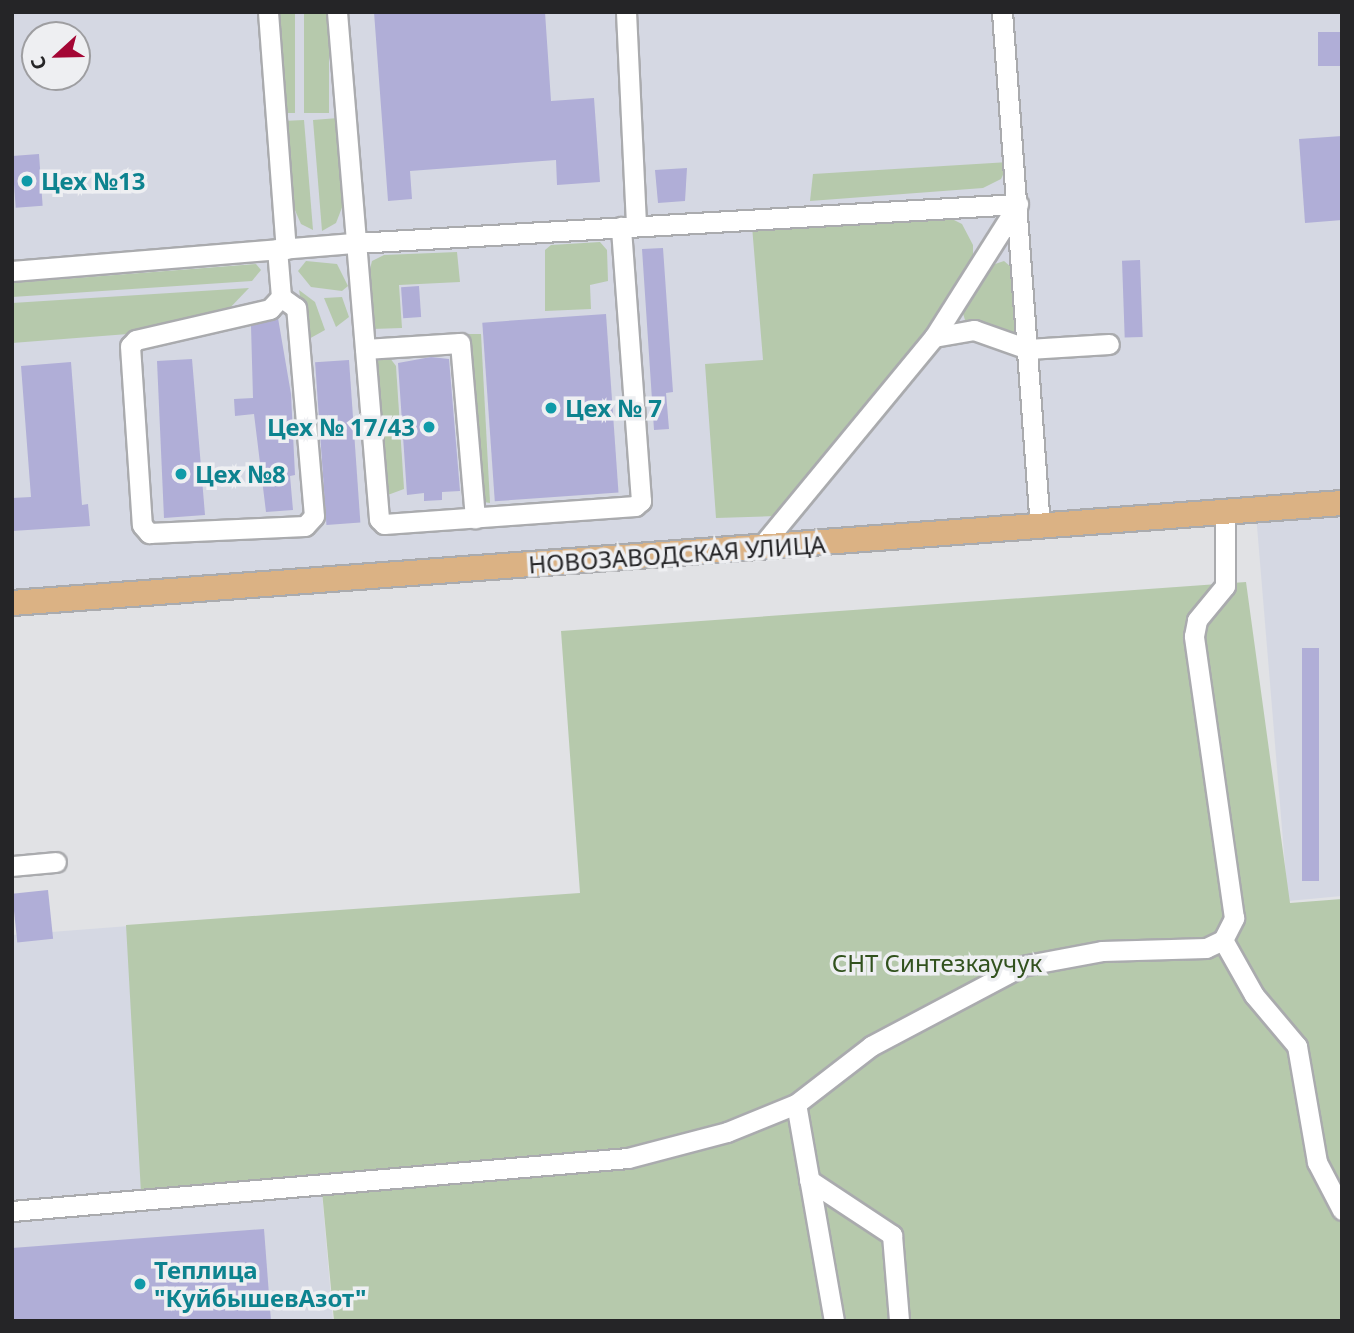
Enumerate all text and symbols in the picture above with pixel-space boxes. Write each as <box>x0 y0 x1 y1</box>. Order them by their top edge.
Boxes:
north arrow <box>21 21 91 91</box>
text: С <box>24 53 53 74</box>
place label: Цех №13 <box>41 167 145 195</box>
marker: Цех №13 <box>19 173 35 189</box>
place label: Цех № 7 <box>565 394 662 422</box>
marker: Цех № 7 <box>543 400 559 416</box>
place label: Цех № 17/43 <box>267 413 415 441</box>
marker: Цех № 17/43 <box>421 419 437 435</box>
place label: Цех №8 <box>195 460 286 488</box>
marker: Цех №8 <box>173 466 189 482</box>
street label: НОВОЗАВОДСКАЯ УЛИЦА <box>527 529 827 579</box>
park label: СНТ Синтезкаучук <box>832 949 1042 977</box>
place label: Теплица "КуйбышевАзот" <box>154 1256 366 1312</box>
marker: Теплица "КуйбышевАзот" <box>132 1276 148 1292</box>

